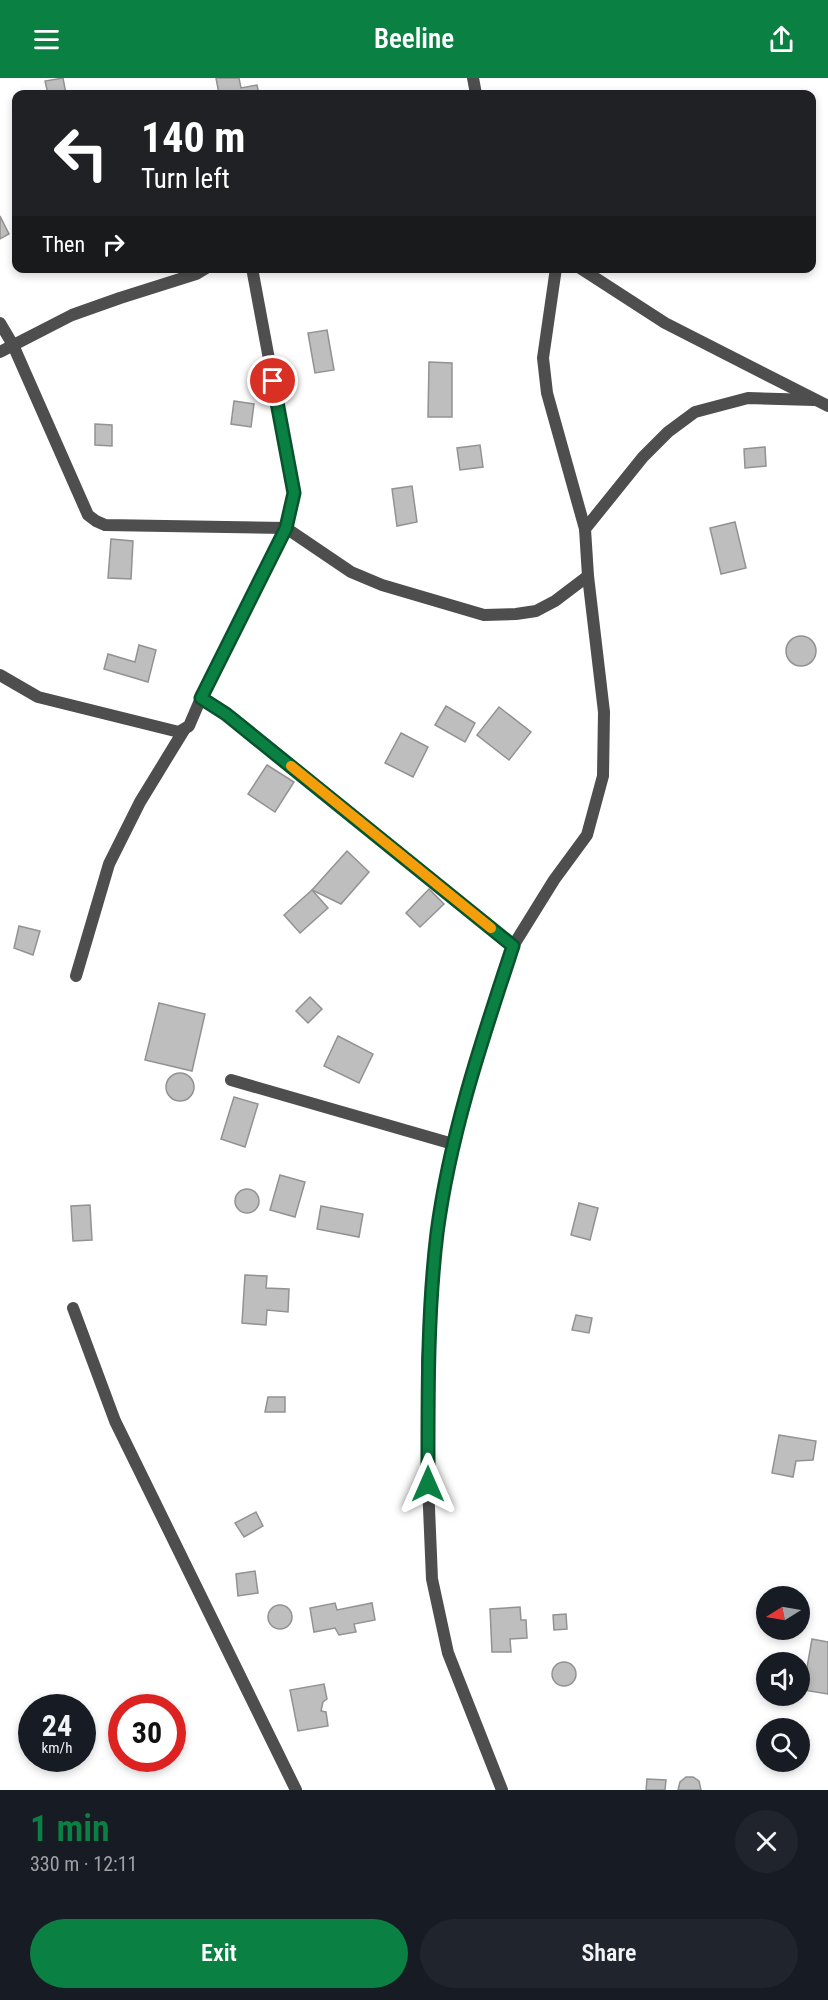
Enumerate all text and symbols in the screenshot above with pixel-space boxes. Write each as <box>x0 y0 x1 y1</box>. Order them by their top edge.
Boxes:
icon: menu <box>30 23 63 56</box>
text: Beeline <box>374 23 454 55</box>
icon: share <box>765 23 798 56</box>
text: 140 m <box>141 113 246 162</box>
icon: left <box>42 114 120 192</box>
text: Turn left <box>141 163 230 195</box>
icon: right <box>97 228 130 261</box>
text: Then <box>42 232 85 257</box>
pin <box>247 355 298 406</box>
icon: arrive <box>256 364 289 397</box>
position arrow <box>396 1452 460 1516</box>
north arrow <box>756 1586 810 1640</box>
map controls <box>756 1586 810 1772</box>
button: sound <box>756 1652 810 1706</box>
speed limit sign: 30 <box>108 1694 186 1772</box>
text: 24 <box>42 1708 72 1743</box>
button: search <box>756 1718 810 1772</box>
text: km/h <box>42 1739 72 1757</box>
text: 1 min <box>30 1808 110 1850</box>
button: close <box>735 1810 798 1873</box>
text: 330 m · 12:11 <box>30 1852 137 1876</box>
button: Exit <box>30 1919 408 1988</box>
button: Share <box>420 1919 798 1988</box>

